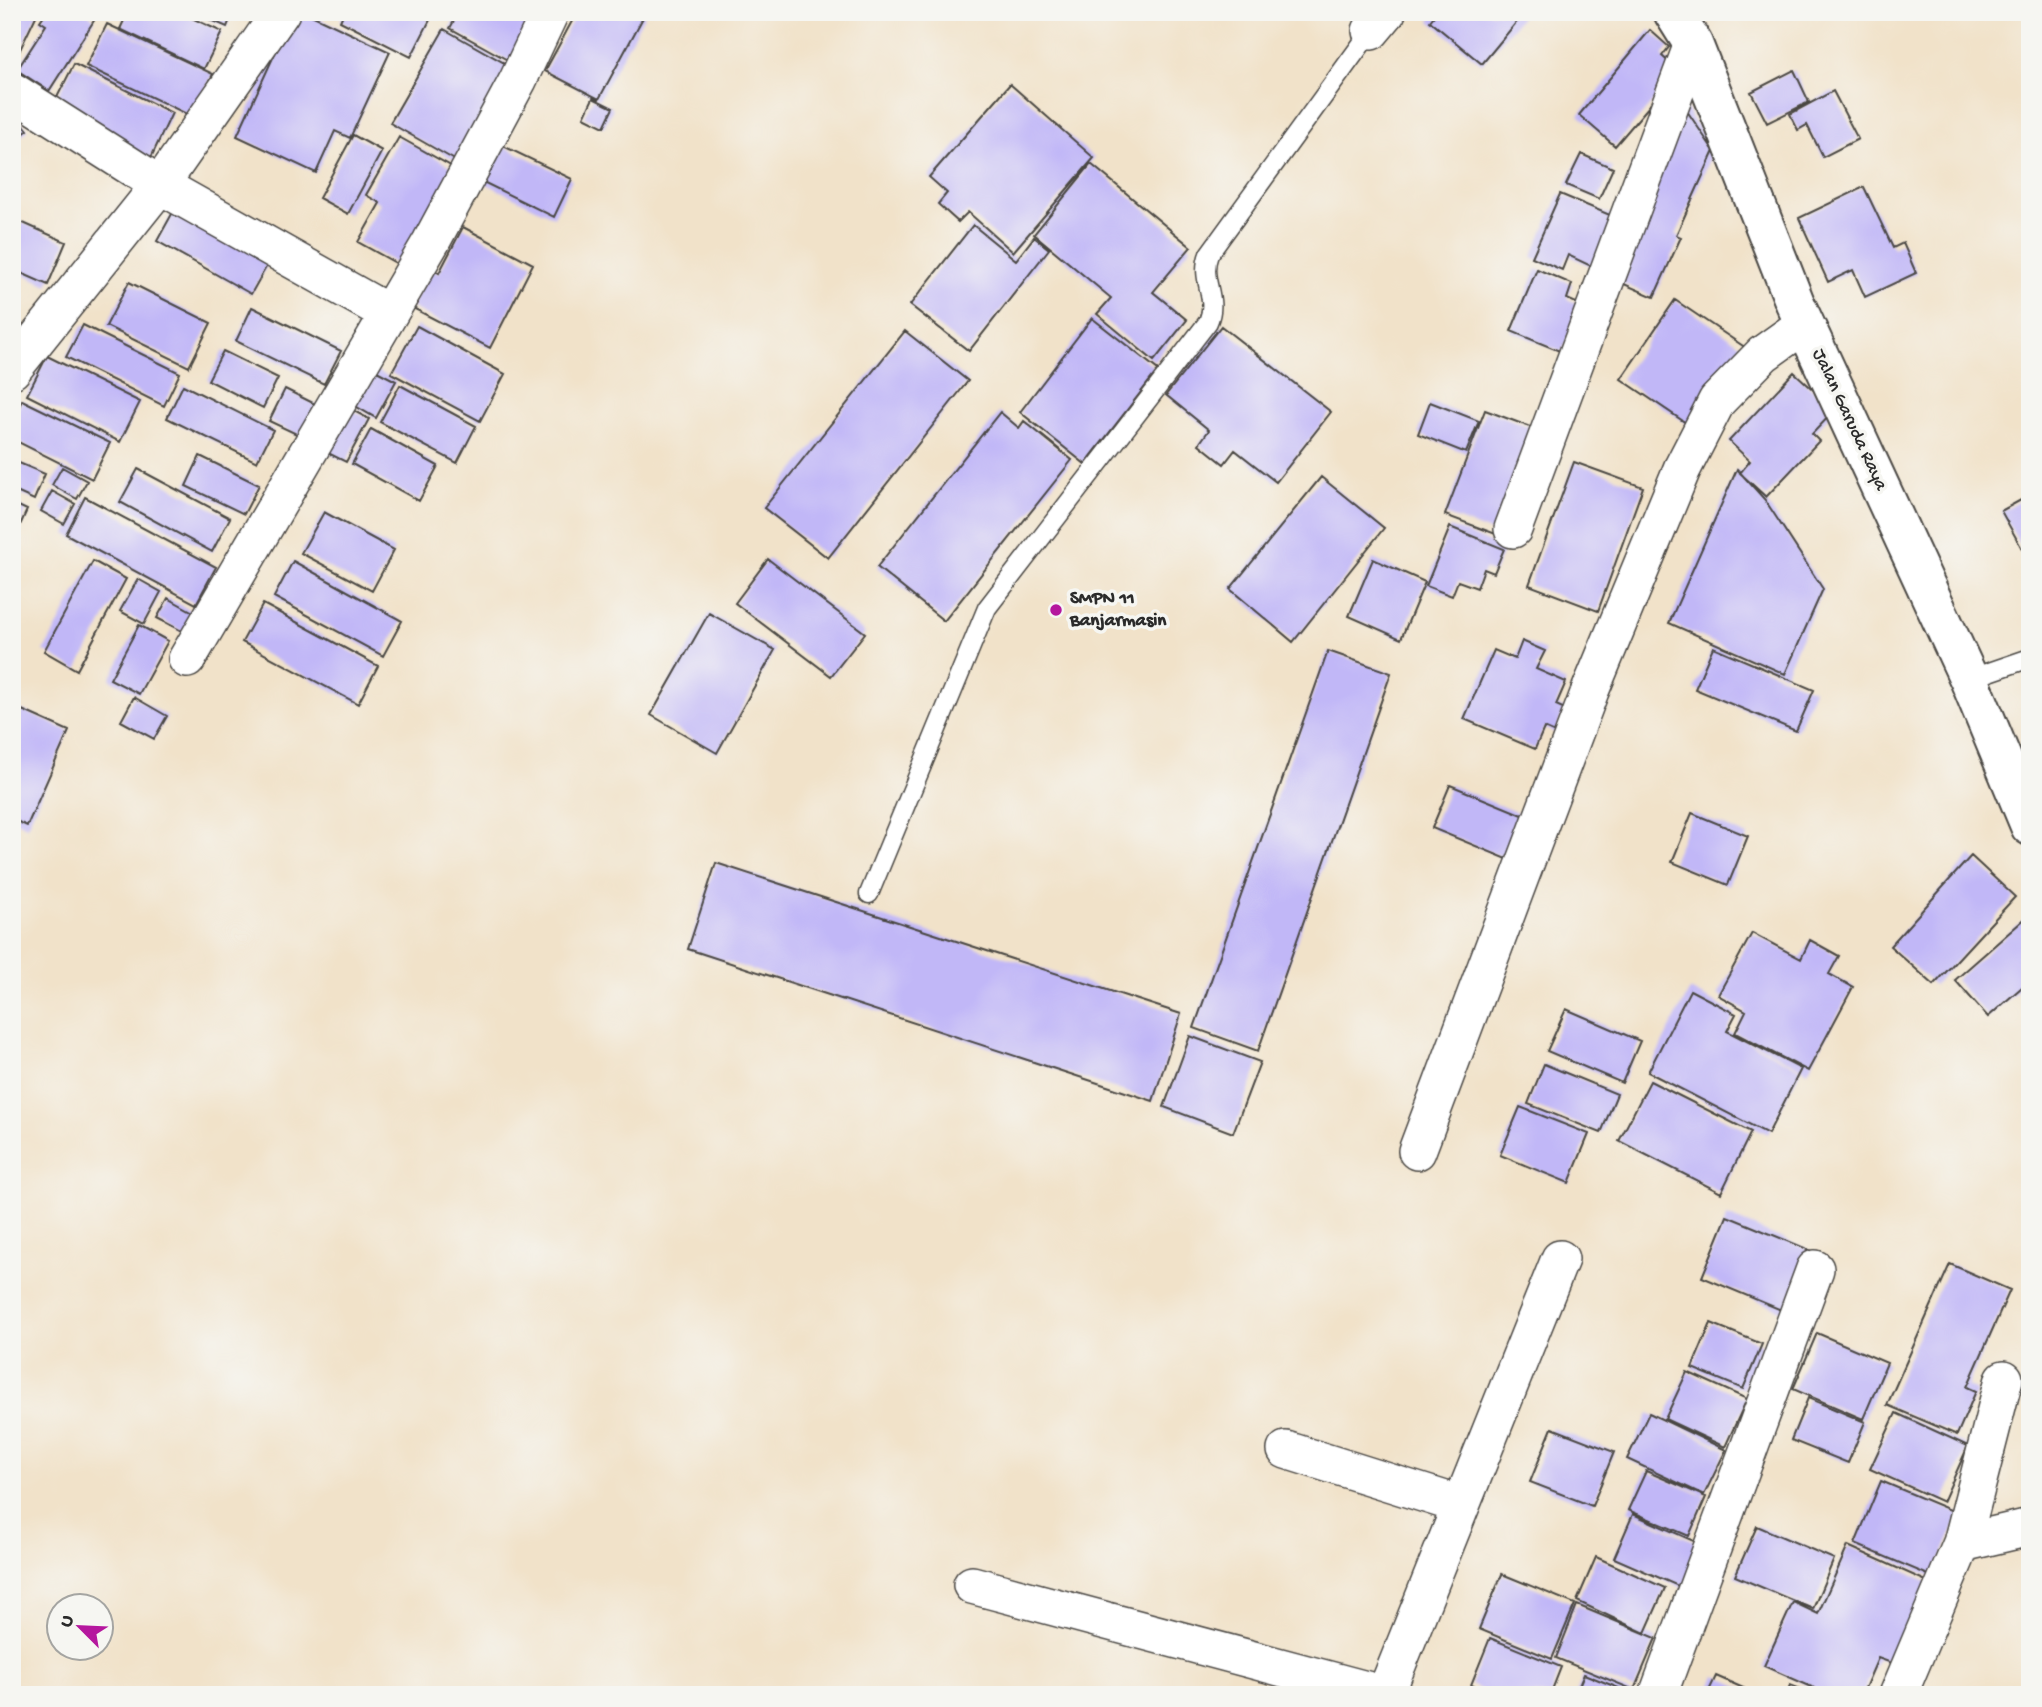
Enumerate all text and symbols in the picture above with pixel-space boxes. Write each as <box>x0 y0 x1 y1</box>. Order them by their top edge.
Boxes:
street label: Jalan Garuda Raya <box>1806 346 1892 496</box>
place label: SMPN 11 Banjarmasin <box>1069 588 1167 633</box>
marker: SMPN 11 Banjarmasin <box>1048 602 1064 618</box>
north arrow <box>46 1592 116 1662</box>
text: U <box>55 1612 80 1631</box>

